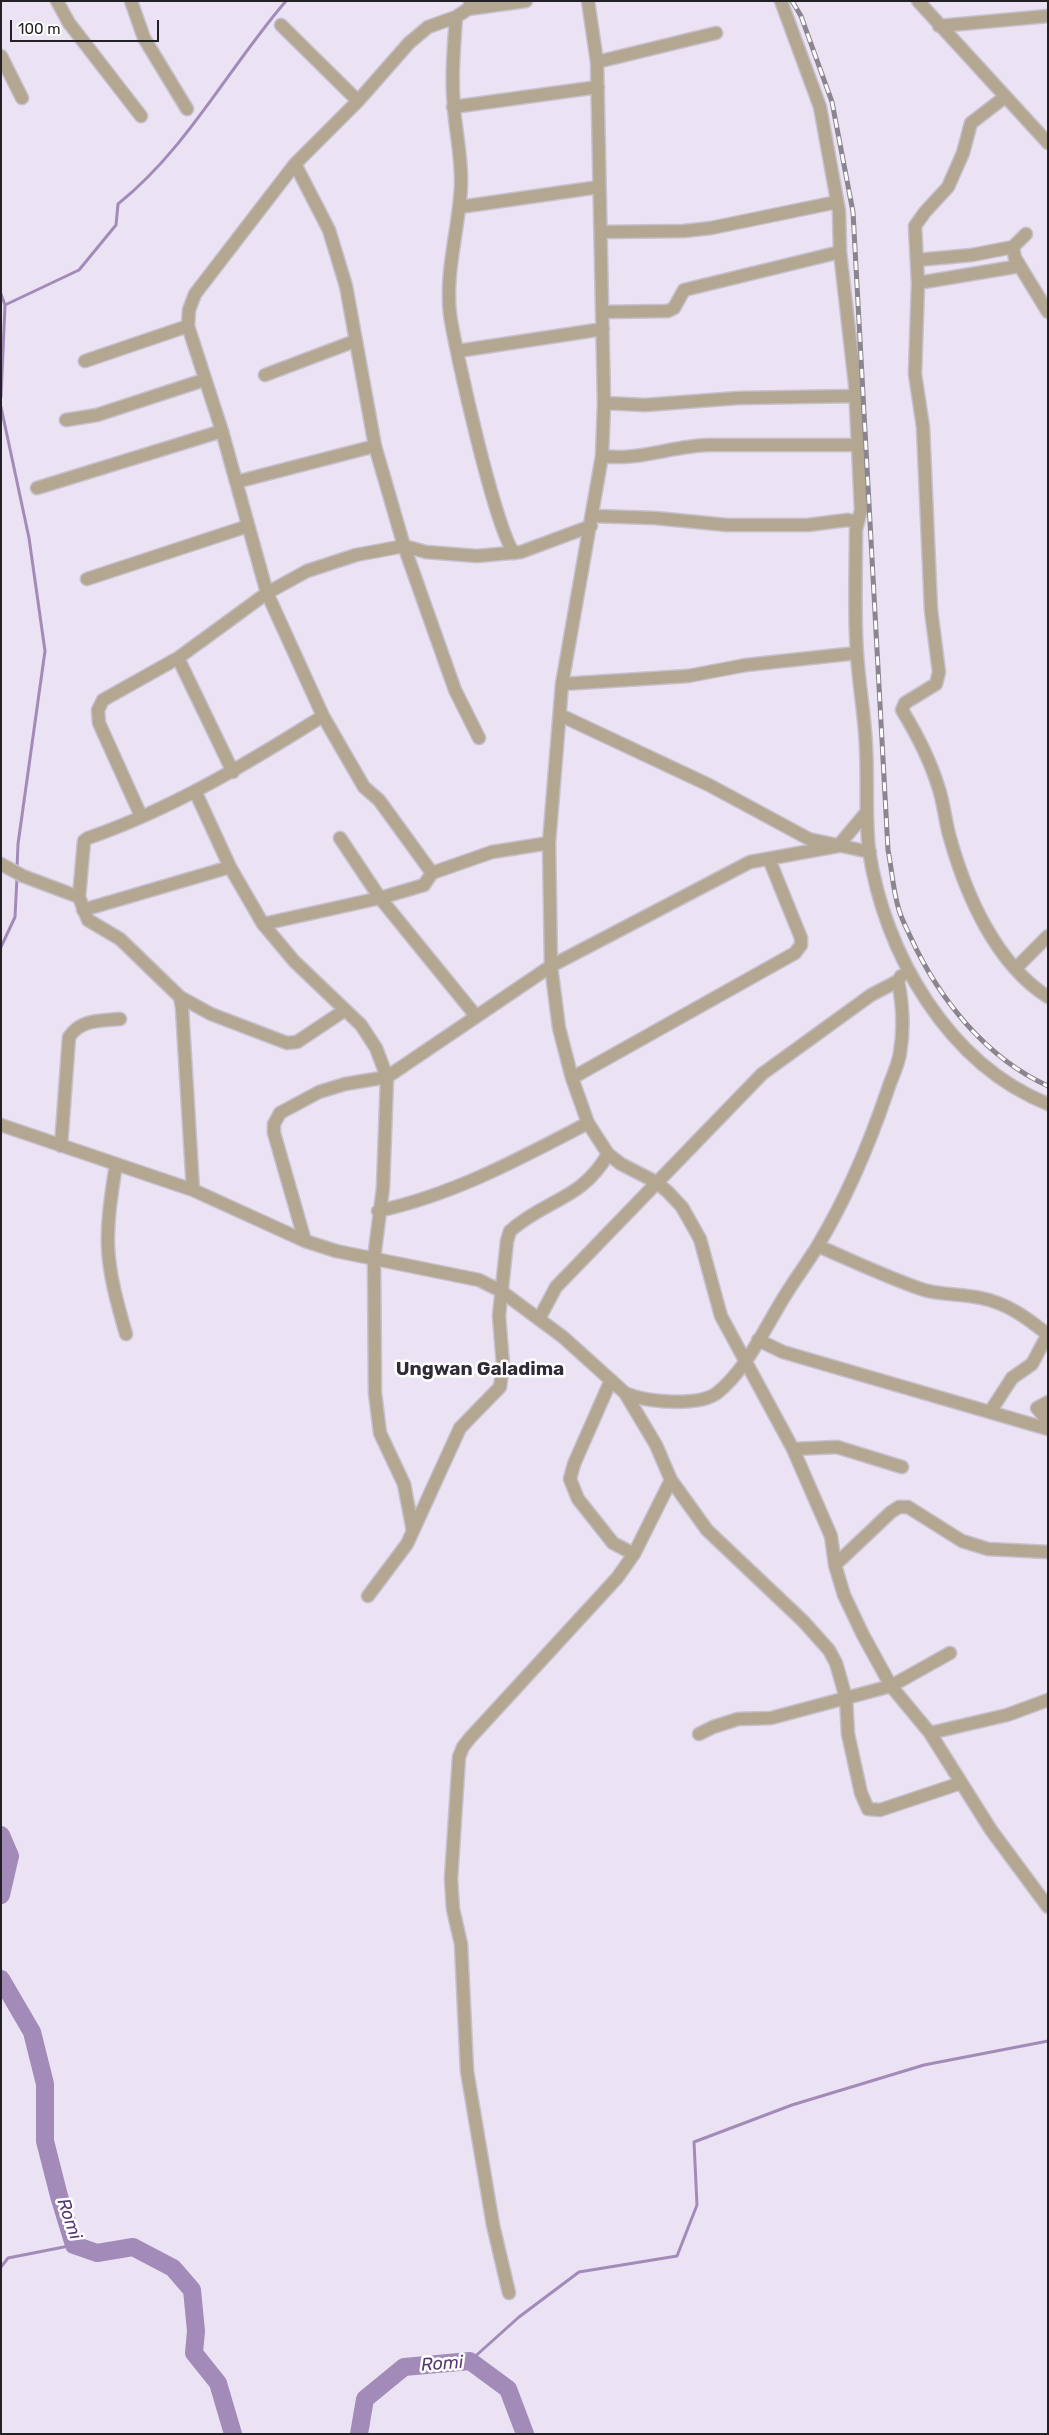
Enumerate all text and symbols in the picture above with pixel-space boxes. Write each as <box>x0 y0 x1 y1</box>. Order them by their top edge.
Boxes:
scale bar <box>12 10 161 42</box>
text: 100 m <box>18 20 60 38</box>
district label: Ungwan Galadima <box>396 1359 564 1381</box>
water label: Romi <box>52 2195 86 2243</box>
water label: Romi <box>420 2352 464 2376</box>

